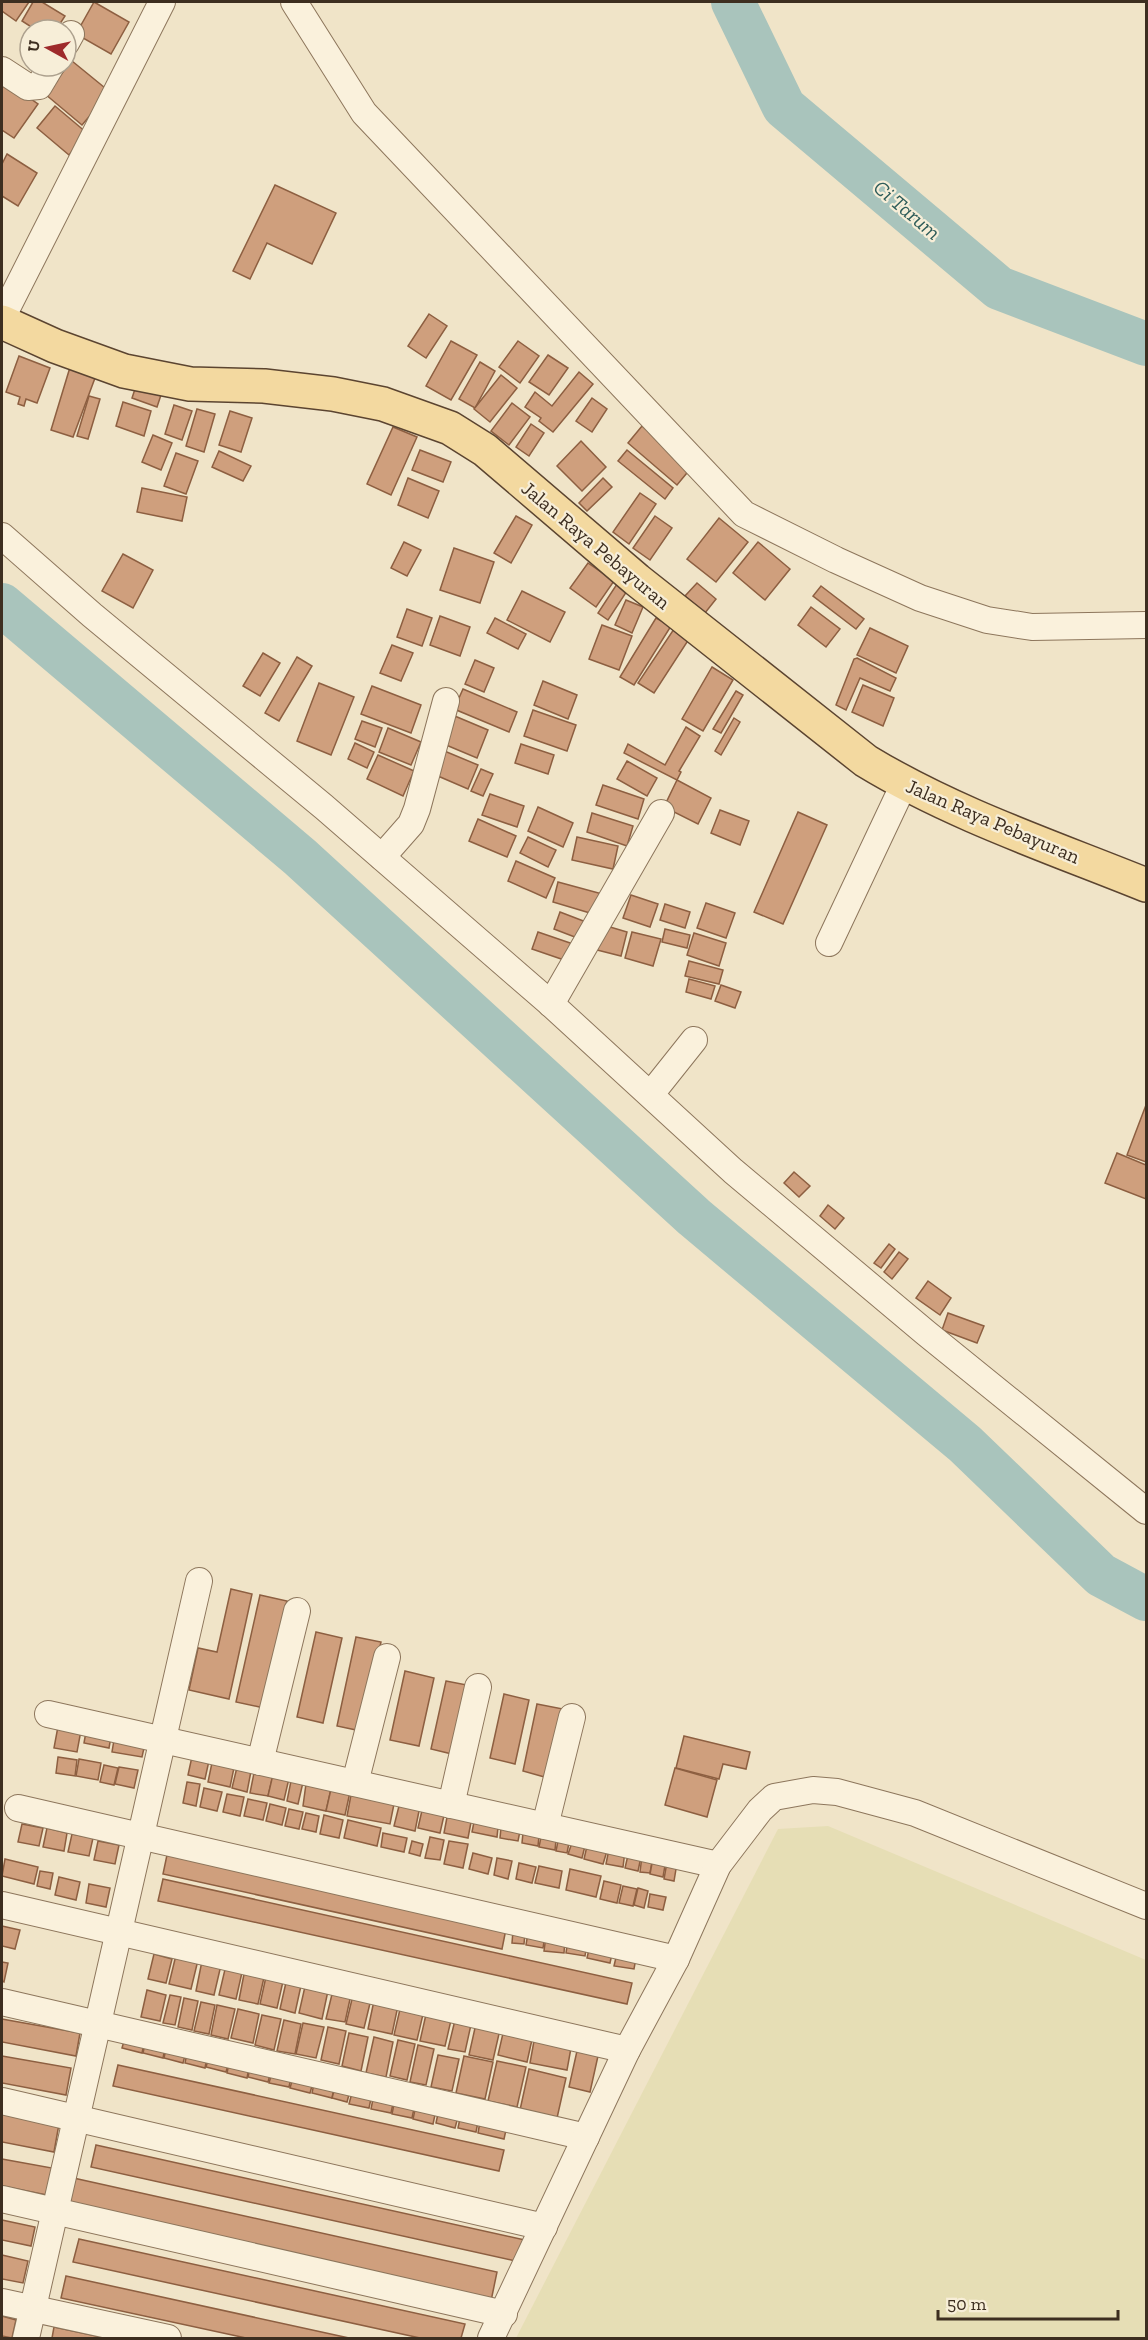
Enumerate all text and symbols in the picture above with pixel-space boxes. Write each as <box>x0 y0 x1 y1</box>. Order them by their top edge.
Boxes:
north arrow <box>18 18 78 78</box>
text: U <box>23 38 44 53</box>
water label: Ci Tarum <box>869 174 946 245</box>
street label: Jalan Raya Pebayuran <box>517 476 676 614</box>
street label: Jalan Raya Pebayuran <box>902 774 1084 869</box>
scale bar <box>938 2283 1118 2321</box>
text: 50 m <box>947 2293 987 2315</box>

